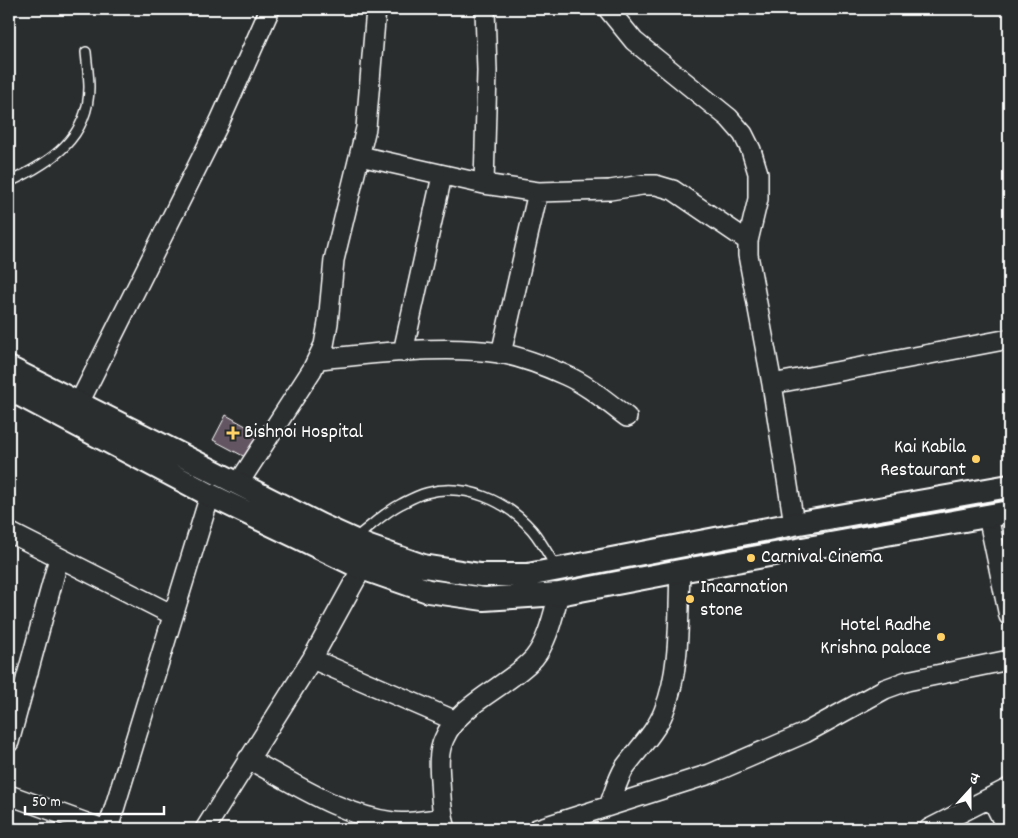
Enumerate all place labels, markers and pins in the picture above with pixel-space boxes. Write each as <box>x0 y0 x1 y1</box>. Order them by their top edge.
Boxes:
place label: Bishnoi Hospital <box>244 419 363 447</box>
marker: Bishnoi Hospital <box>226 426 240 440</box>
place label: Kai Kabila Restaurant <box>880 434 967 485</box>
marker: Kai Kabila Restaurant <box>970 453 982 465</box>
place label: Carnival Cinema <box>761 544 883 572</box>
marker: Carnival Cinema <box>745 552 757 564</box>
place label: Incarnation stone <box>700 574 788 625</box>
marker: Incarnation stone <box>684 593 696 605</box>
place label: Hotel Radhe Krishna palace <box>820 612 931 663</box>
marker: Hotel Radhe Krishna palace <box>935 631 947 643</box>

